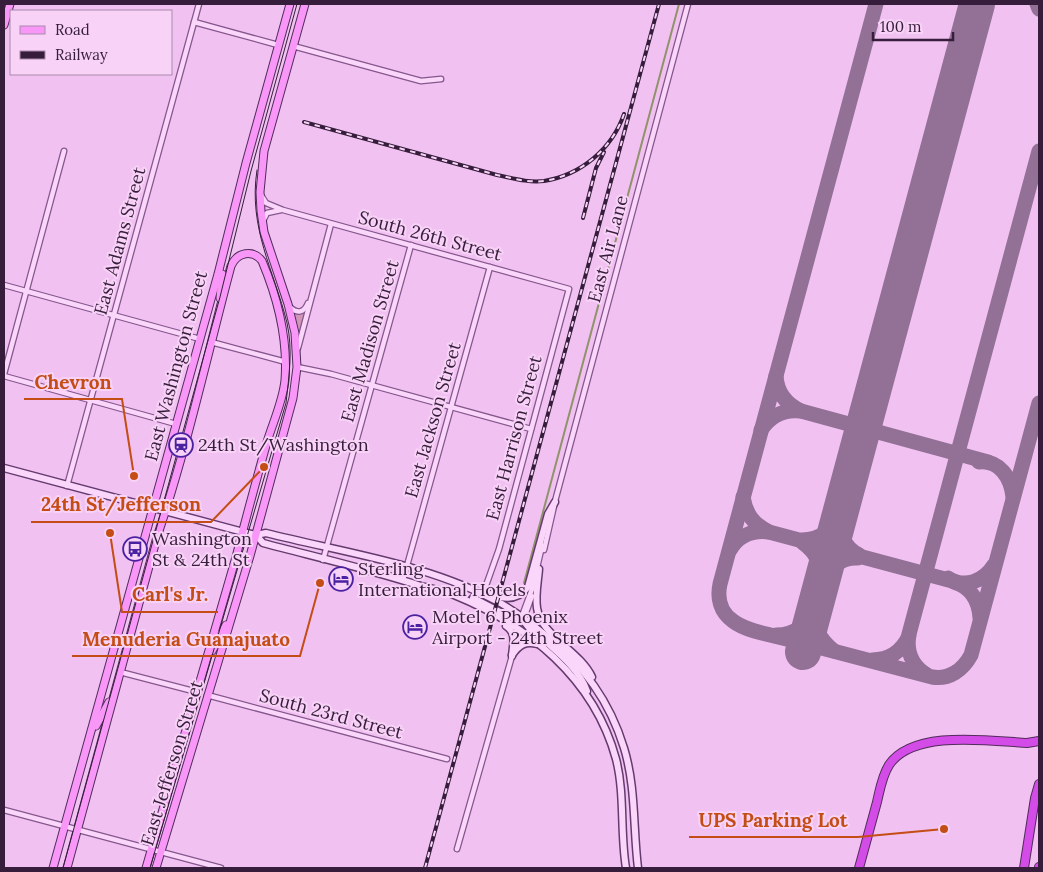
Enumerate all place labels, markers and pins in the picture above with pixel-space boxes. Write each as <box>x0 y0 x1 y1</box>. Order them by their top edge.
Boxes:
callout: Chevron <box>24 365 122 399</box>
station icon: 24th St/Washington <box>168 432 194 458</box>
place label: 24th St/Washington <box>198 433 369 456</box>
callout: 24th St/Jefferson <box>31 488 211 522</box>
place label: Washington St & 24th St <box>152 527 252 571</box>
bus stop icon: Washington St & 24th St <box>122 536 148 562</box>
place label: Sterling International Hotels <box>358 557 526 601</box>
hotel icon: Sterling International Hotels <box>328 566 354 592</box>
callout: Carl's Jr. <box>122 578 218 612</box>
place label: Motel 6 Phoenix Airport - 24th Street <box>431 605 603 649</box>
hotel icon: Motel 6 Phoenix Airport - 24th Street <box>402 614 428 640</box>
callout: Menuderia Guanajuato <box>72 622 300 656</box>
callout: UPS Parking Lot <box>689 803 858 837</box>

